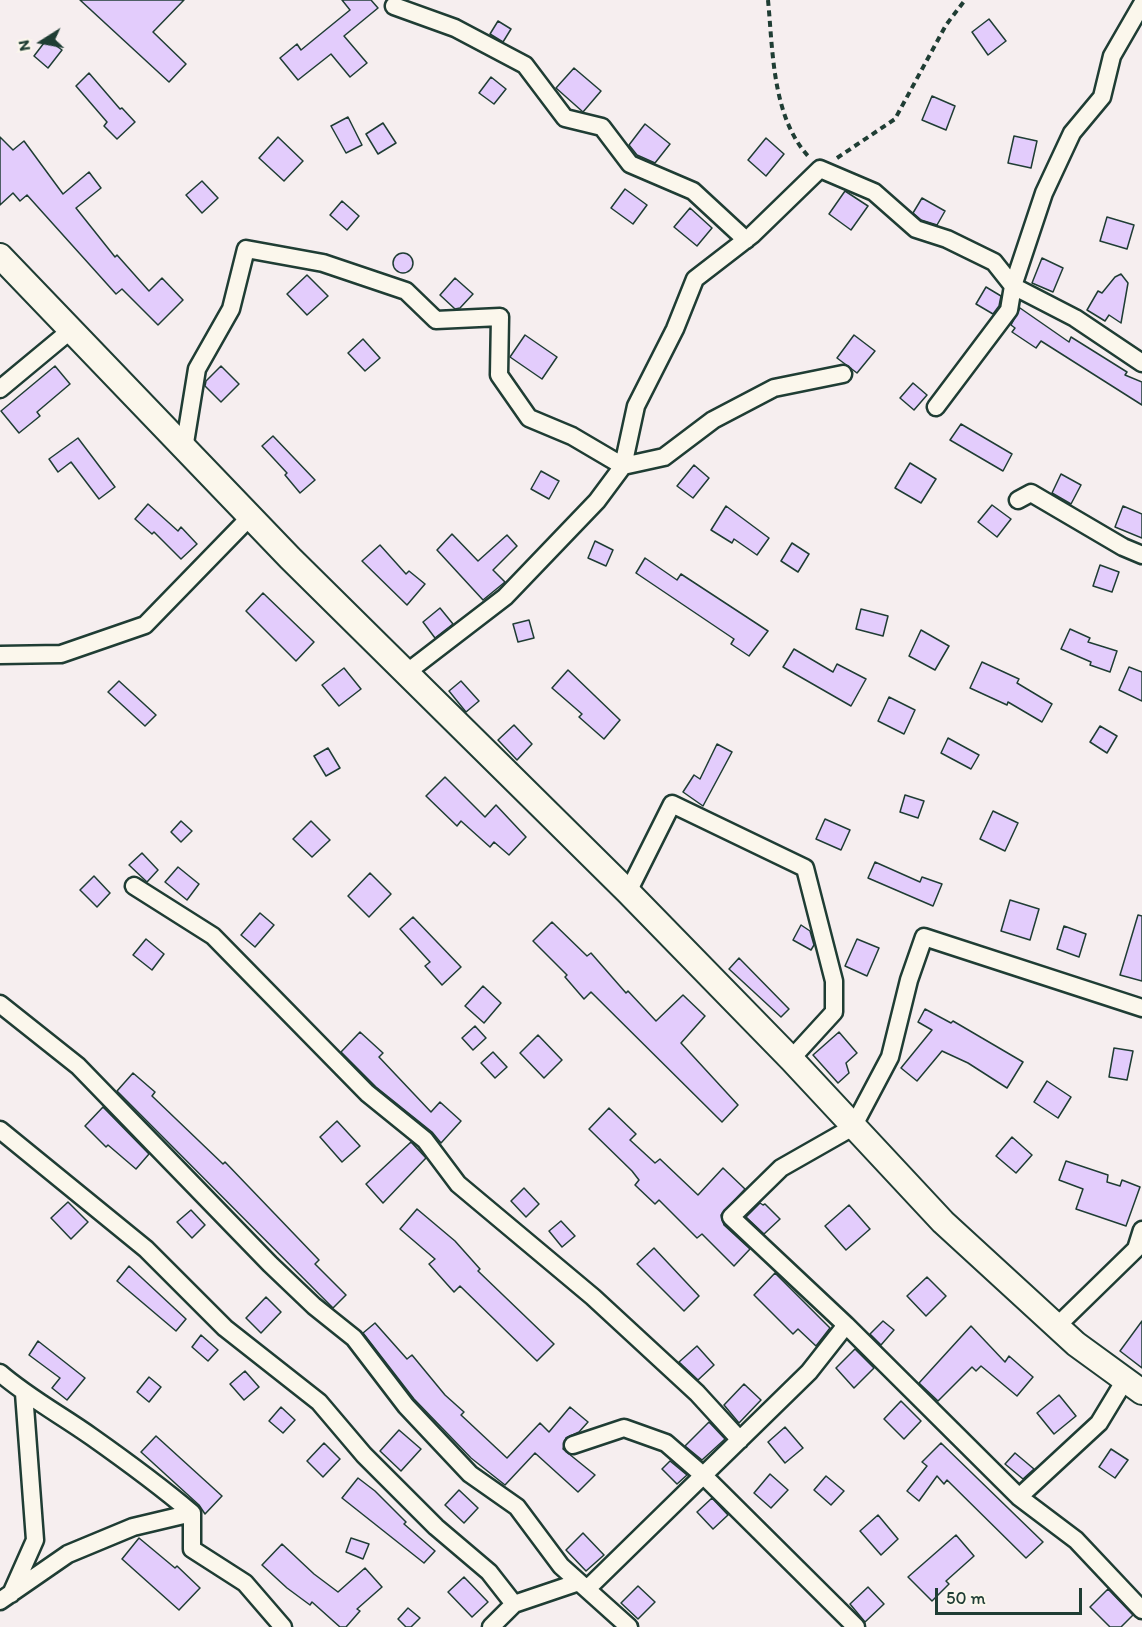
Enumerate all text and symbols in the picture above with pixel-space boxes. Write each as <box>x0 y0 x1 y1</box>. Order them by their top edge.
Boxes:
north arrow <box>12 12 72 72</box>
text: N <box>13 38 34 53</box>
scale bar <box>938 1576 1085 1614</box>
text: 50 m <box>946 1587 986 1609</box>

